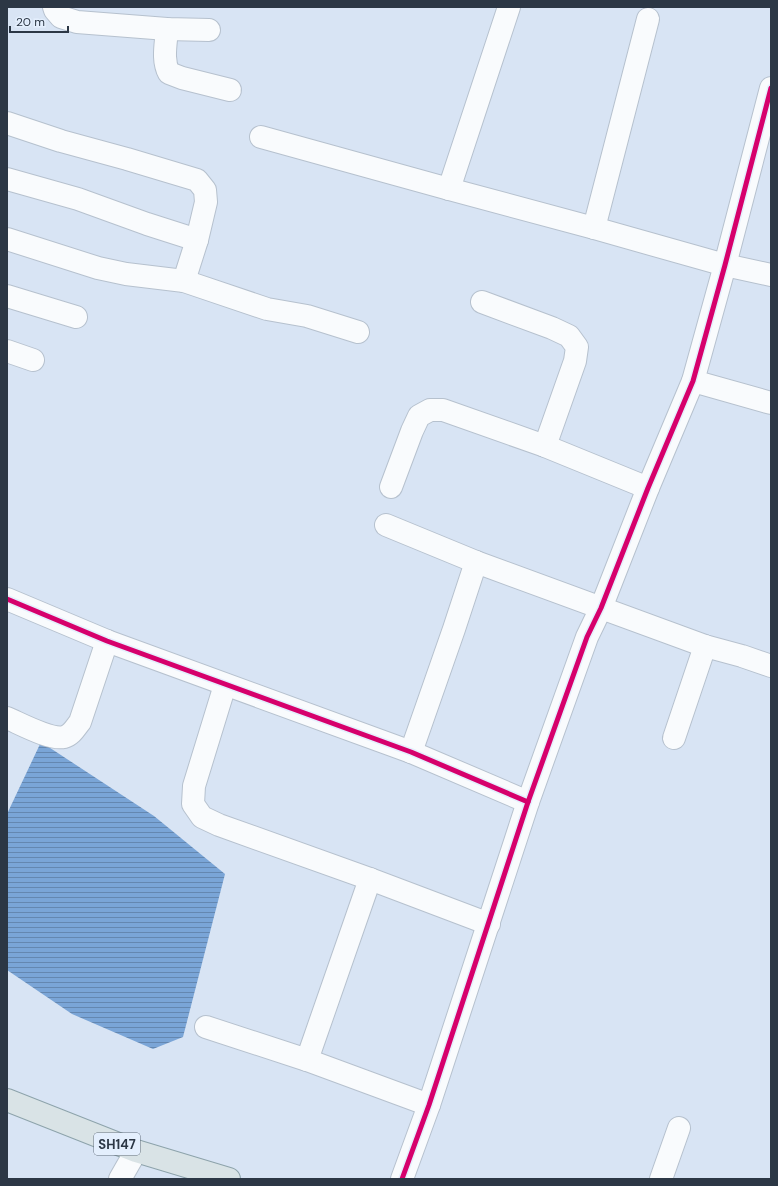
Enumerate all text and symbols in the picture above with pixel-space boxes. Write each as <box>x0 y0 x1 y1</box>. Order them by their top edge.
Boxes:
scale bar <box>10 8 68 34</box>
text: 20 m <box>16 14 45 30</box>
road number: SH147 <box>94 1133 140 1155</box>

